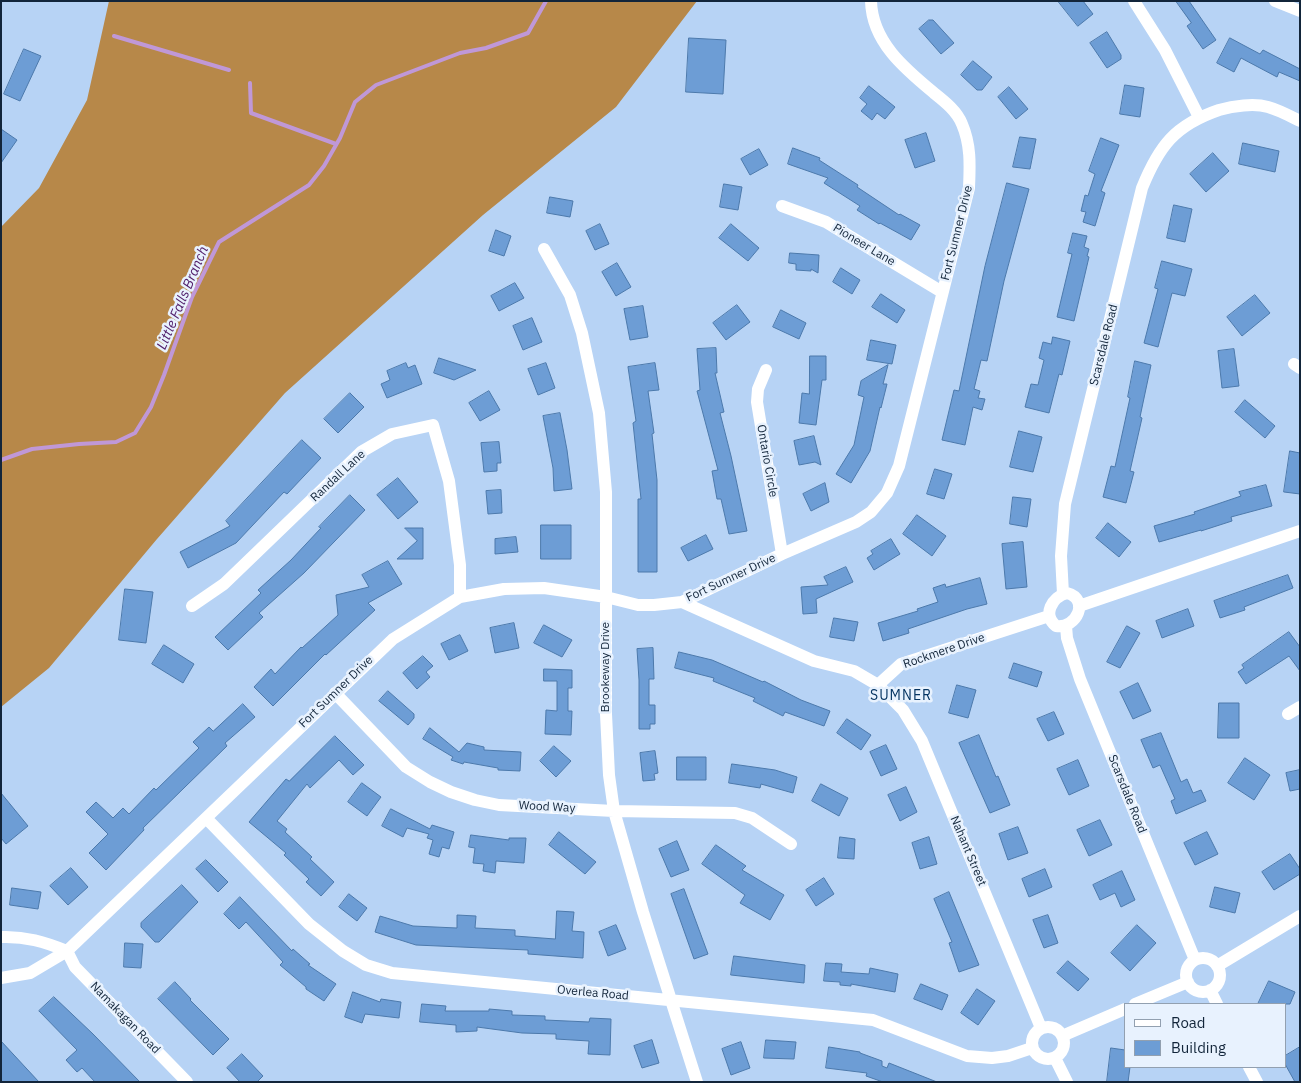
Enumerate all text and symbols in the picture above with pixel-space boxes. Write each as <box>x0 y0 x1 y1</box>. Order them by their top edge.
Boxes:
street label: Fort Sumner Drive <box>938 184 976 282</box>
street label: Pioneer Lane <box>830 221 898 269</box>
water label: Little Falls Branch <box>154 244 212 352</box>
street label: Scarsdale Road <box>1087 303 1121 387</box>
street label: Ontario Circle <box>754 424 780 498</box>
street label: Randall Lane <box>308 447 368 505</box>
street label: Fort Sumner Drive <box>684 551 778 605</box>
street label: Brookeway Drive <box>599 622 613 712</box>
street label: Rockmere Drive <box>901 630 987 672</box>
street label: Fort Sumner Drive <box>296 653 376 731</box>
district label: SUMNER <box>869 688 933 704</box>
street label: Scarsdale Road <box>1105 753 1149 835</box>
street label: Wood Way <box>518 798 576 816</box>
street label: Nahant Street <box>947 814 989 888</box>
street label: Namakagan Road <box>87 979 163 1057</box>
street label: Overlea Road <box>557 983 629 1003</box>
legend <box>1124 1003 1286 1068</box>
text: Road <box>1171 1013 1206 1032</box>
text: Building <box>1171 1038 1226 1057</box>

